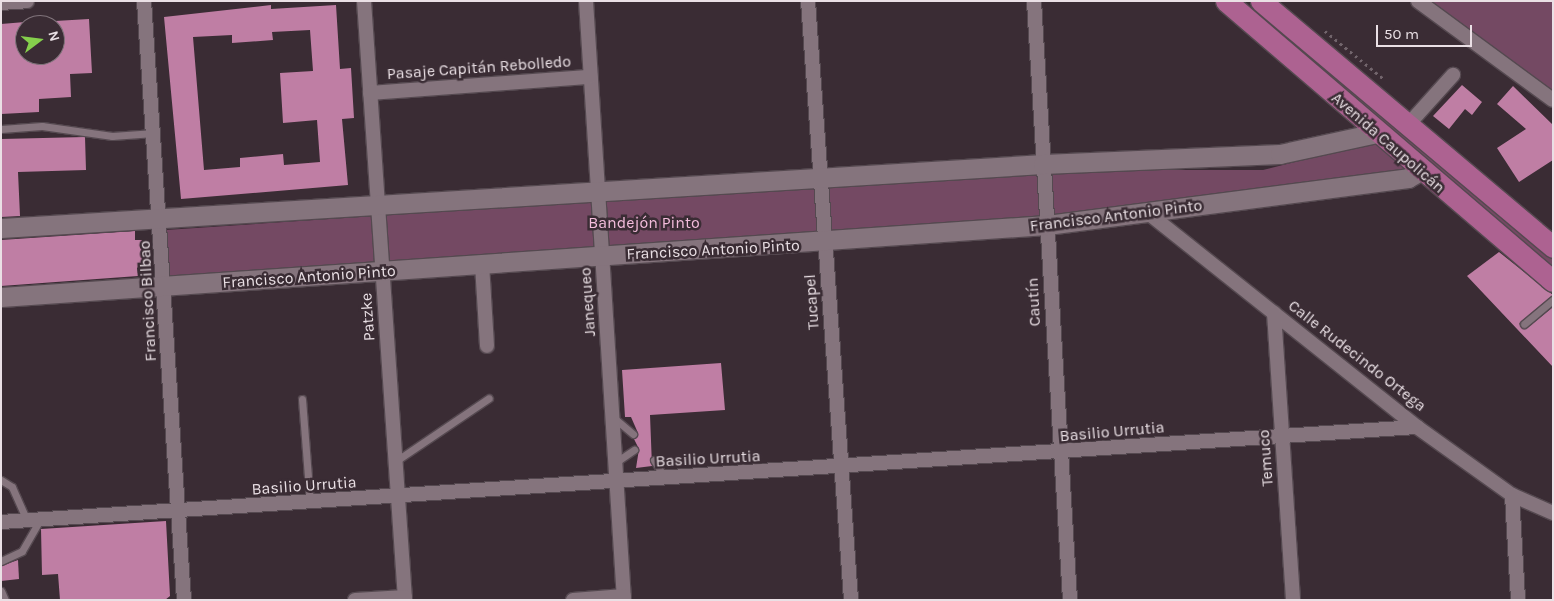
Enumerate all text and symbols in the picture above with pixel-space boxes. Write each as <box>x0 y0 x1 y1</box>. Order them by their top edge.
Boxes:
north arrow <box>15 15 65 65</box>
scale bar <box>1379 15 1475 47</box>
text: 50 m <box>1384 25 1419 43</box>
text: N <box>44 29 64 43</box>
street label: Pasaje Capitán Rebolledo <box>386 52 572 84</box>
street label: Avenida Caupolicán <box>1327 89 1449 197</box>
street label: Francisco Antonio Pinto <box>1029 196 1203 236</box>
park label: Bandejón Pinto <box>588 213 700 233</box>
street label: Francisco Antonio Pinto <box>626 236 800 264</box>
street label: Francisco Bilbao <box>135 240 161 362</box>
street label: Francisco Antonio Pinto <box>222 261 396 293</box>
street label: Janequeo <box>576 267 600 337</box>
street label: Tucapel <box>800 274 824 330</box>
street label: Cautín <box>1023 277 1045 327</box>
street label: Patzke <box>357 292 379 342</box>
street label: Calle Rudecindo Ortega <box>1284 296 1430 416</box>
street label: Basilio Urrutia <box>1059 418 1165 446</box>
street label: Temuco <box>1254 429 1278 487</box>
street label: Basilio Urrutia <box>655 447 761 471</box>
street label: Basilio Urrutia <box>251 473 357 499</box>

